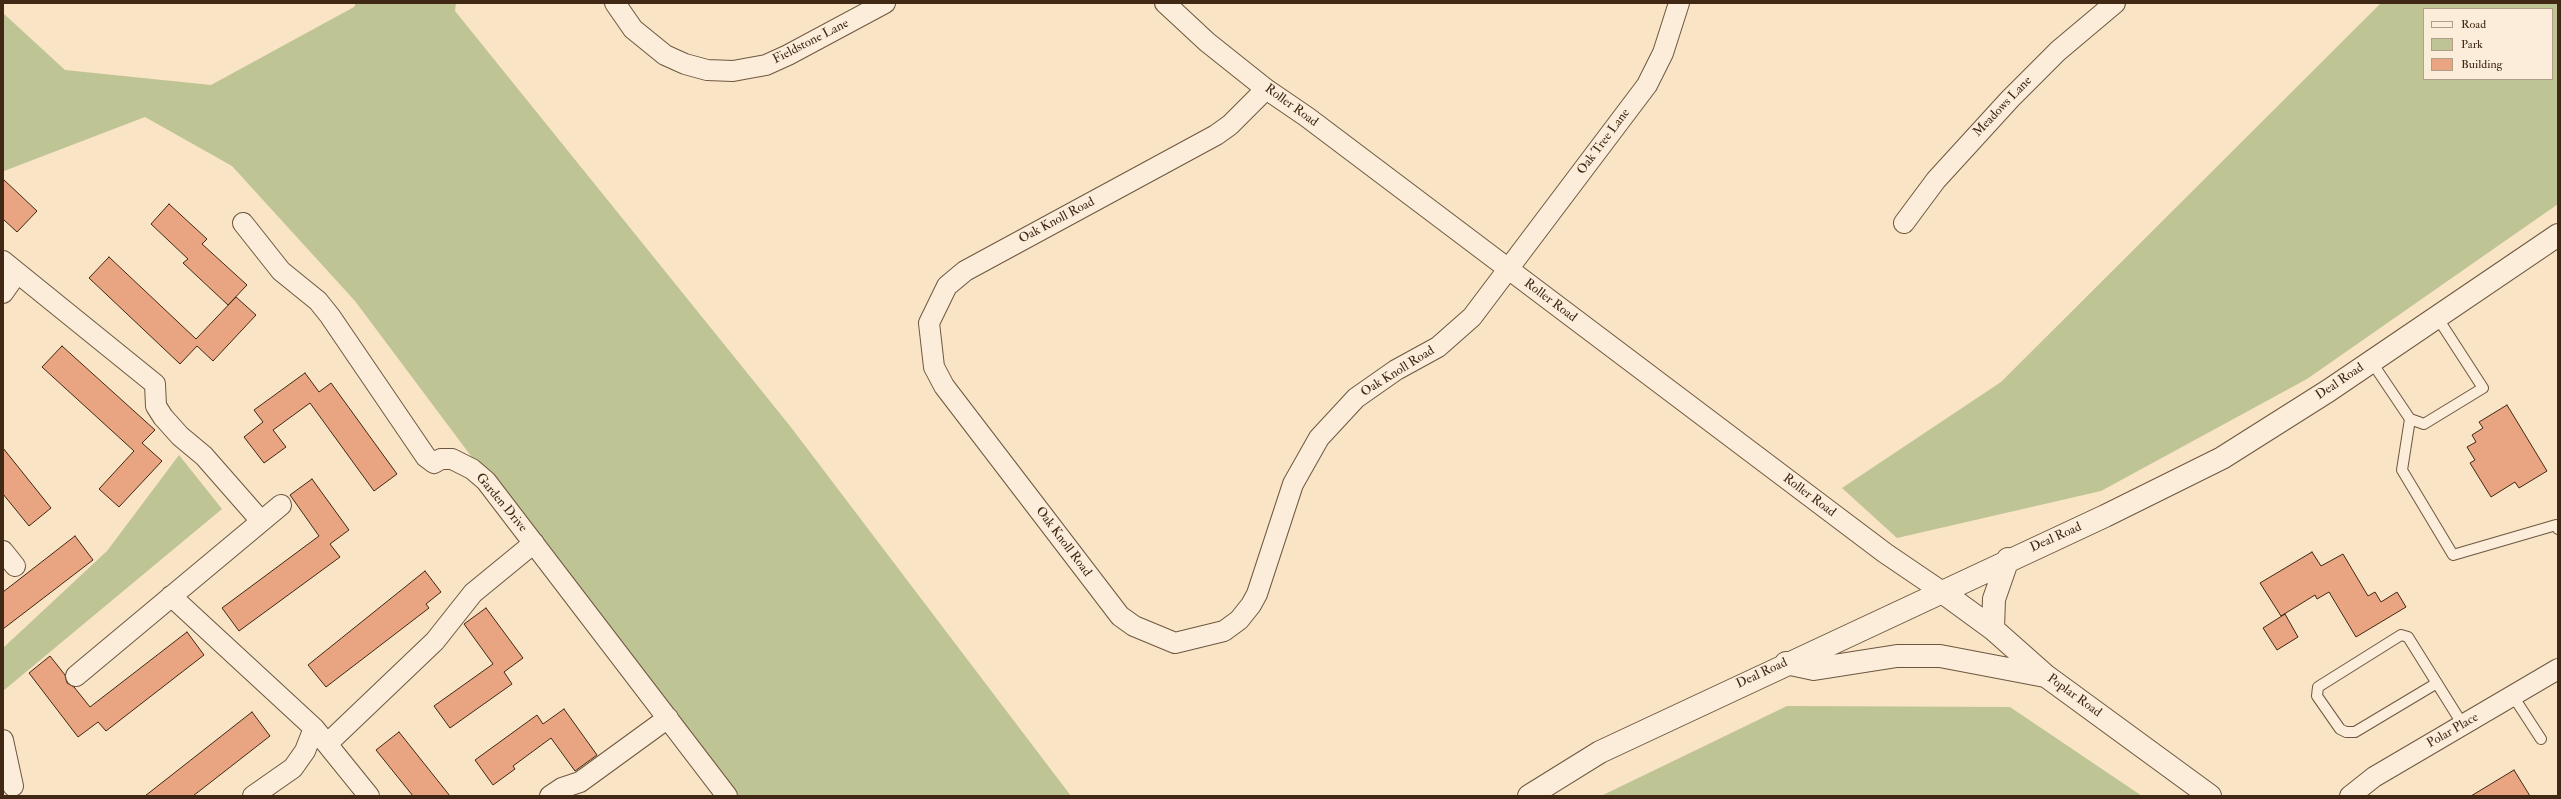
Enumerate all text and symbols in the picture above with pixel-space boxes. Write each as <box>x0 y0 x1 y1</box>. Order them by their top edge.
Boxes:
legend <box>2423 8 2553 80</box>
street label: Fieldstone Lane <box>770 16 852 68</box>
text: Road <box>2461 17 2486 32</box>
text: Park <box>2461 37 2483 52</box>
text: Building <box>2461 57 2502 72</box>
street label: Meadows Lane <box>1970 74 2036 140</box>
street label: Roller Road <box>1261 81 1321 131</box>
street label: Oak Tree Lane <box>1574 106 1634 178</box>
street label: Oak Knoll Road <box>1017 195 1097 247</box>
street label: Roller Road <box>1520 276 1580 326</box>
street label: Oak Knoll Road <box>1358 343 1438 401</box>
street label: Deal Road <box>2313 360 2367 404</box>
street label: Garden Drive <box>472 470 530 536</box>
street label: Roller Road <box>1779 471 1839 521</box>
street label: Oak Knoll Road <box>1032 504 1094 580</box>
street label: Deal Road <box>2028 520 2084 556</box>
street label: Deal Road <box>1734 655 1790 693</box>
street label: Poplar Road <box>2044 671 2104 721</box>
street label: Polar Place <box>2425 710 2481 752</box>

